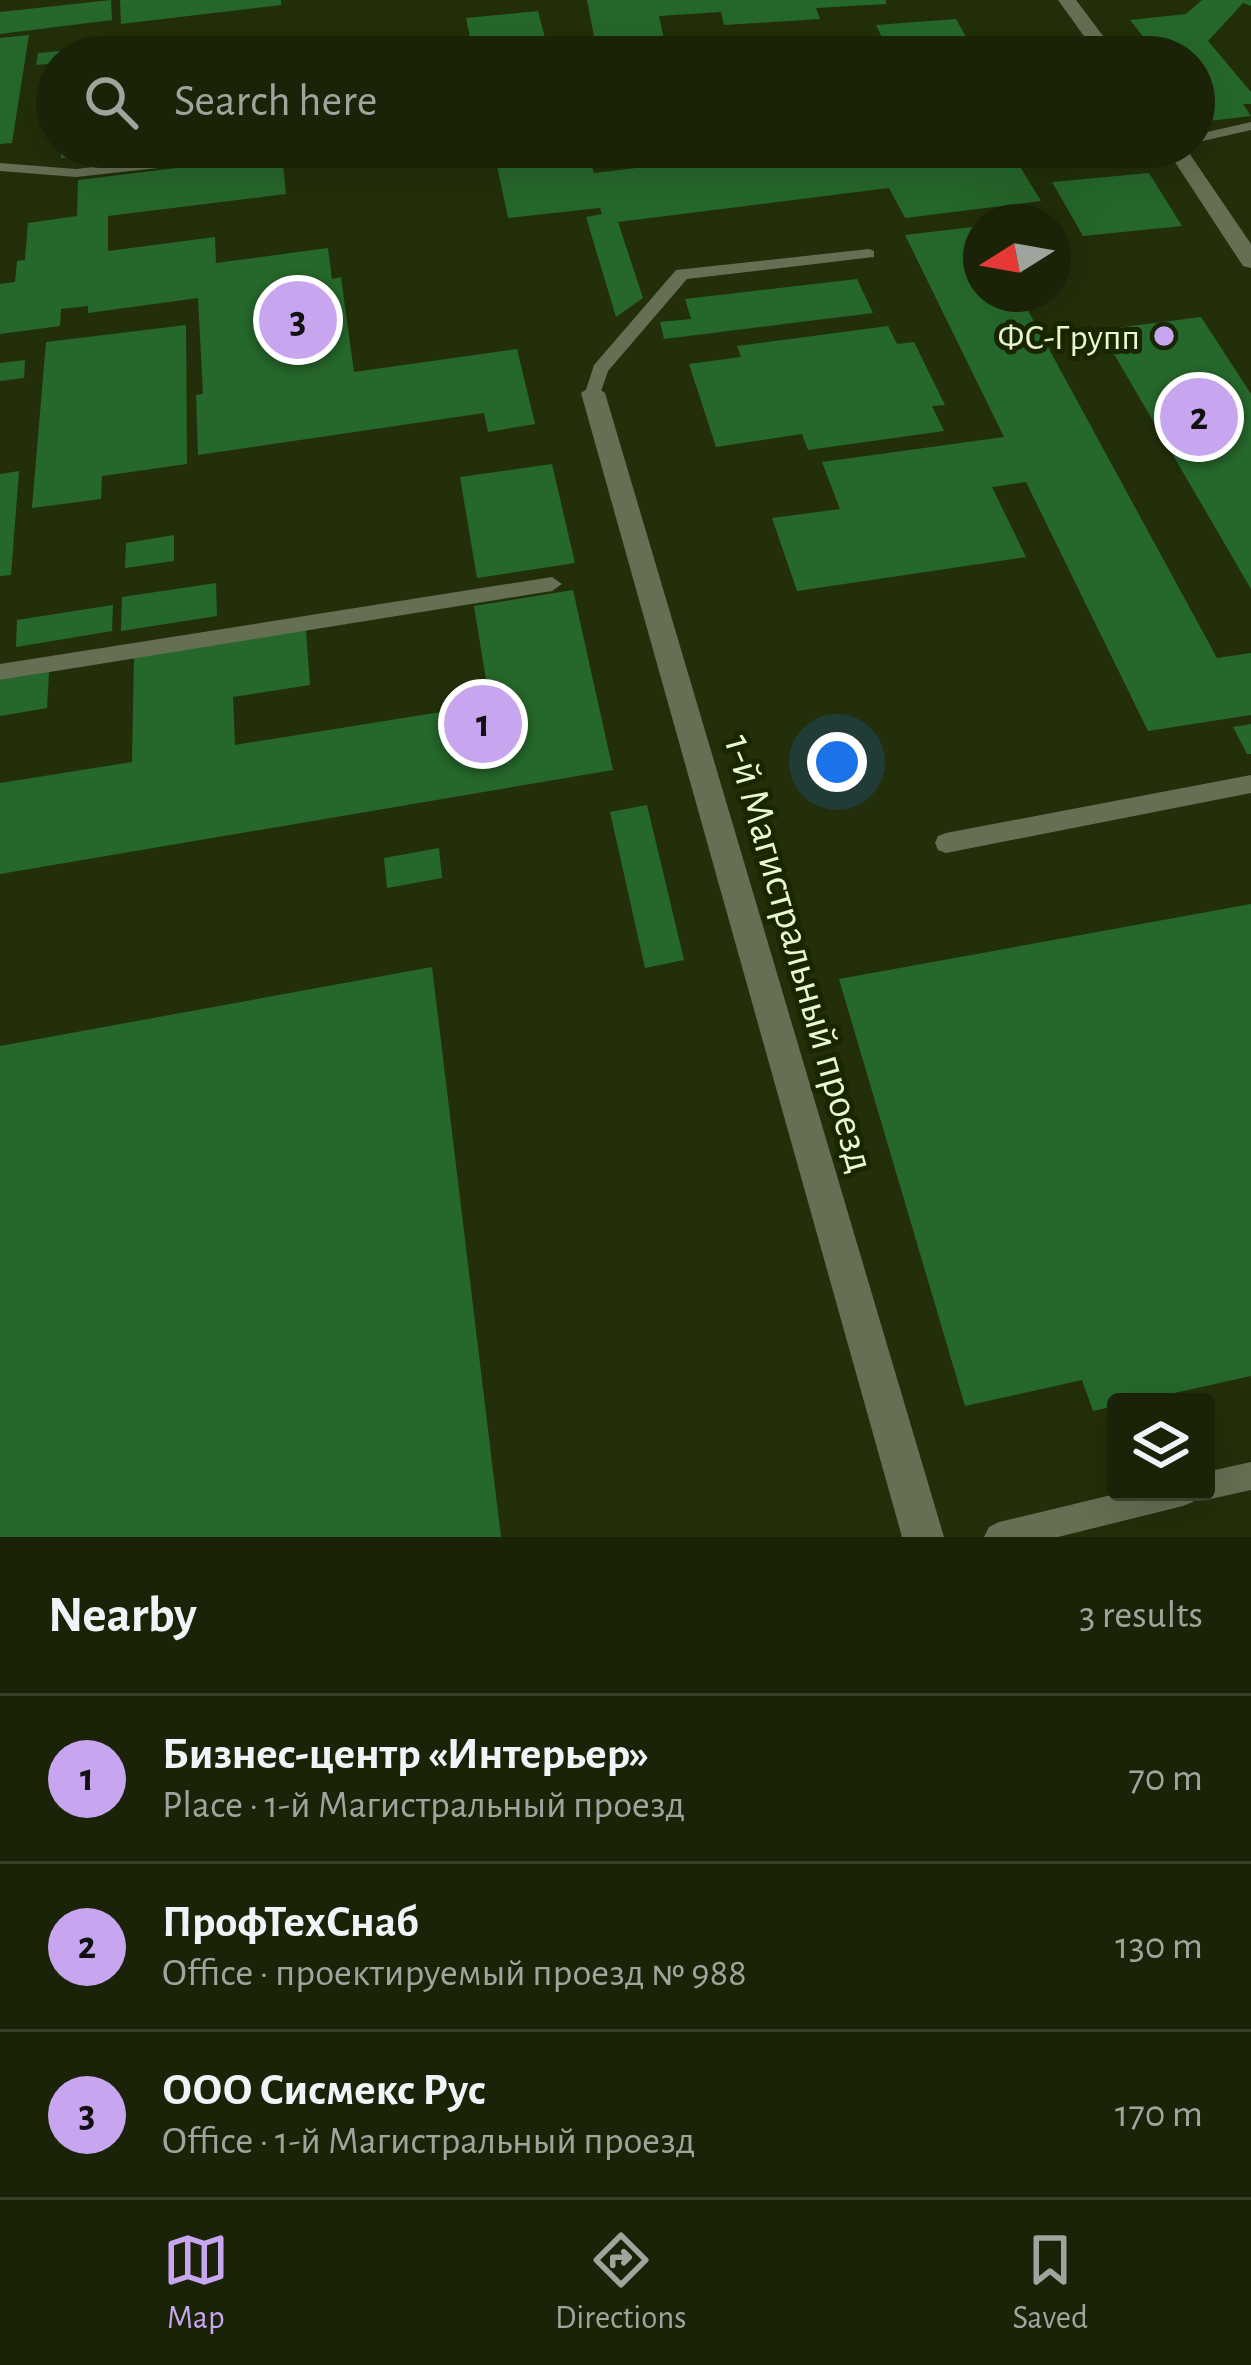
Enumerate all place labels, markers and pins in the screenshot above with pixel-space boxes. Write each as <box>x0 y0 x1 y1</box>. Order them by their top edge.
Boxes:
pin: 3 <box>259 275 337 365</box>
place label: ФС-Групп <box>998 320 1140 356</box>
marker: ФС-Групп <box>1151 323 1177 349</box>
pin: 2 <box>1160 372 1238 462</box>
pin: 1 <box>444 679 522 769</box>

